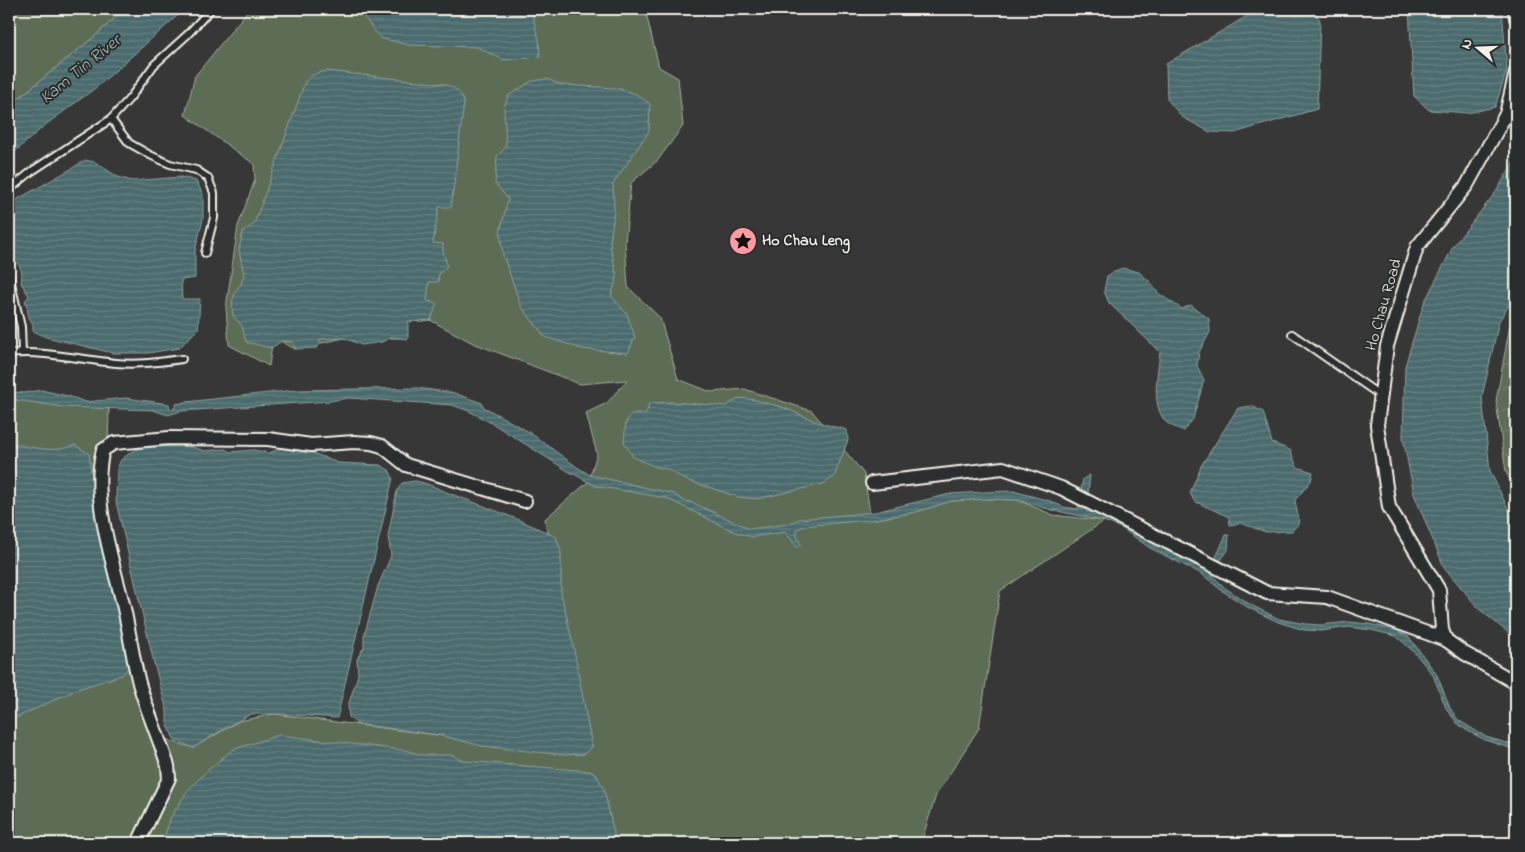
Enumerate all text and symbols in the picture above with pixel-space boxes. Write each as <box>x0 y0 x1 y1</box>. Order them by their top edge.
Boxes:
north arrow <box>1452 22 1502 72</box>
water label: Kam Tin River <box>35 27 129 111</box>
text: N <box>1456 36 1479 52</box>
place icon: Ho Chau Leng <box>728 226 758 256</box>
place label: Ho Chau Leng <box>762 229 850 254</box>
street label: Ho Chau Road <box>1359 256 1409 354</box>

